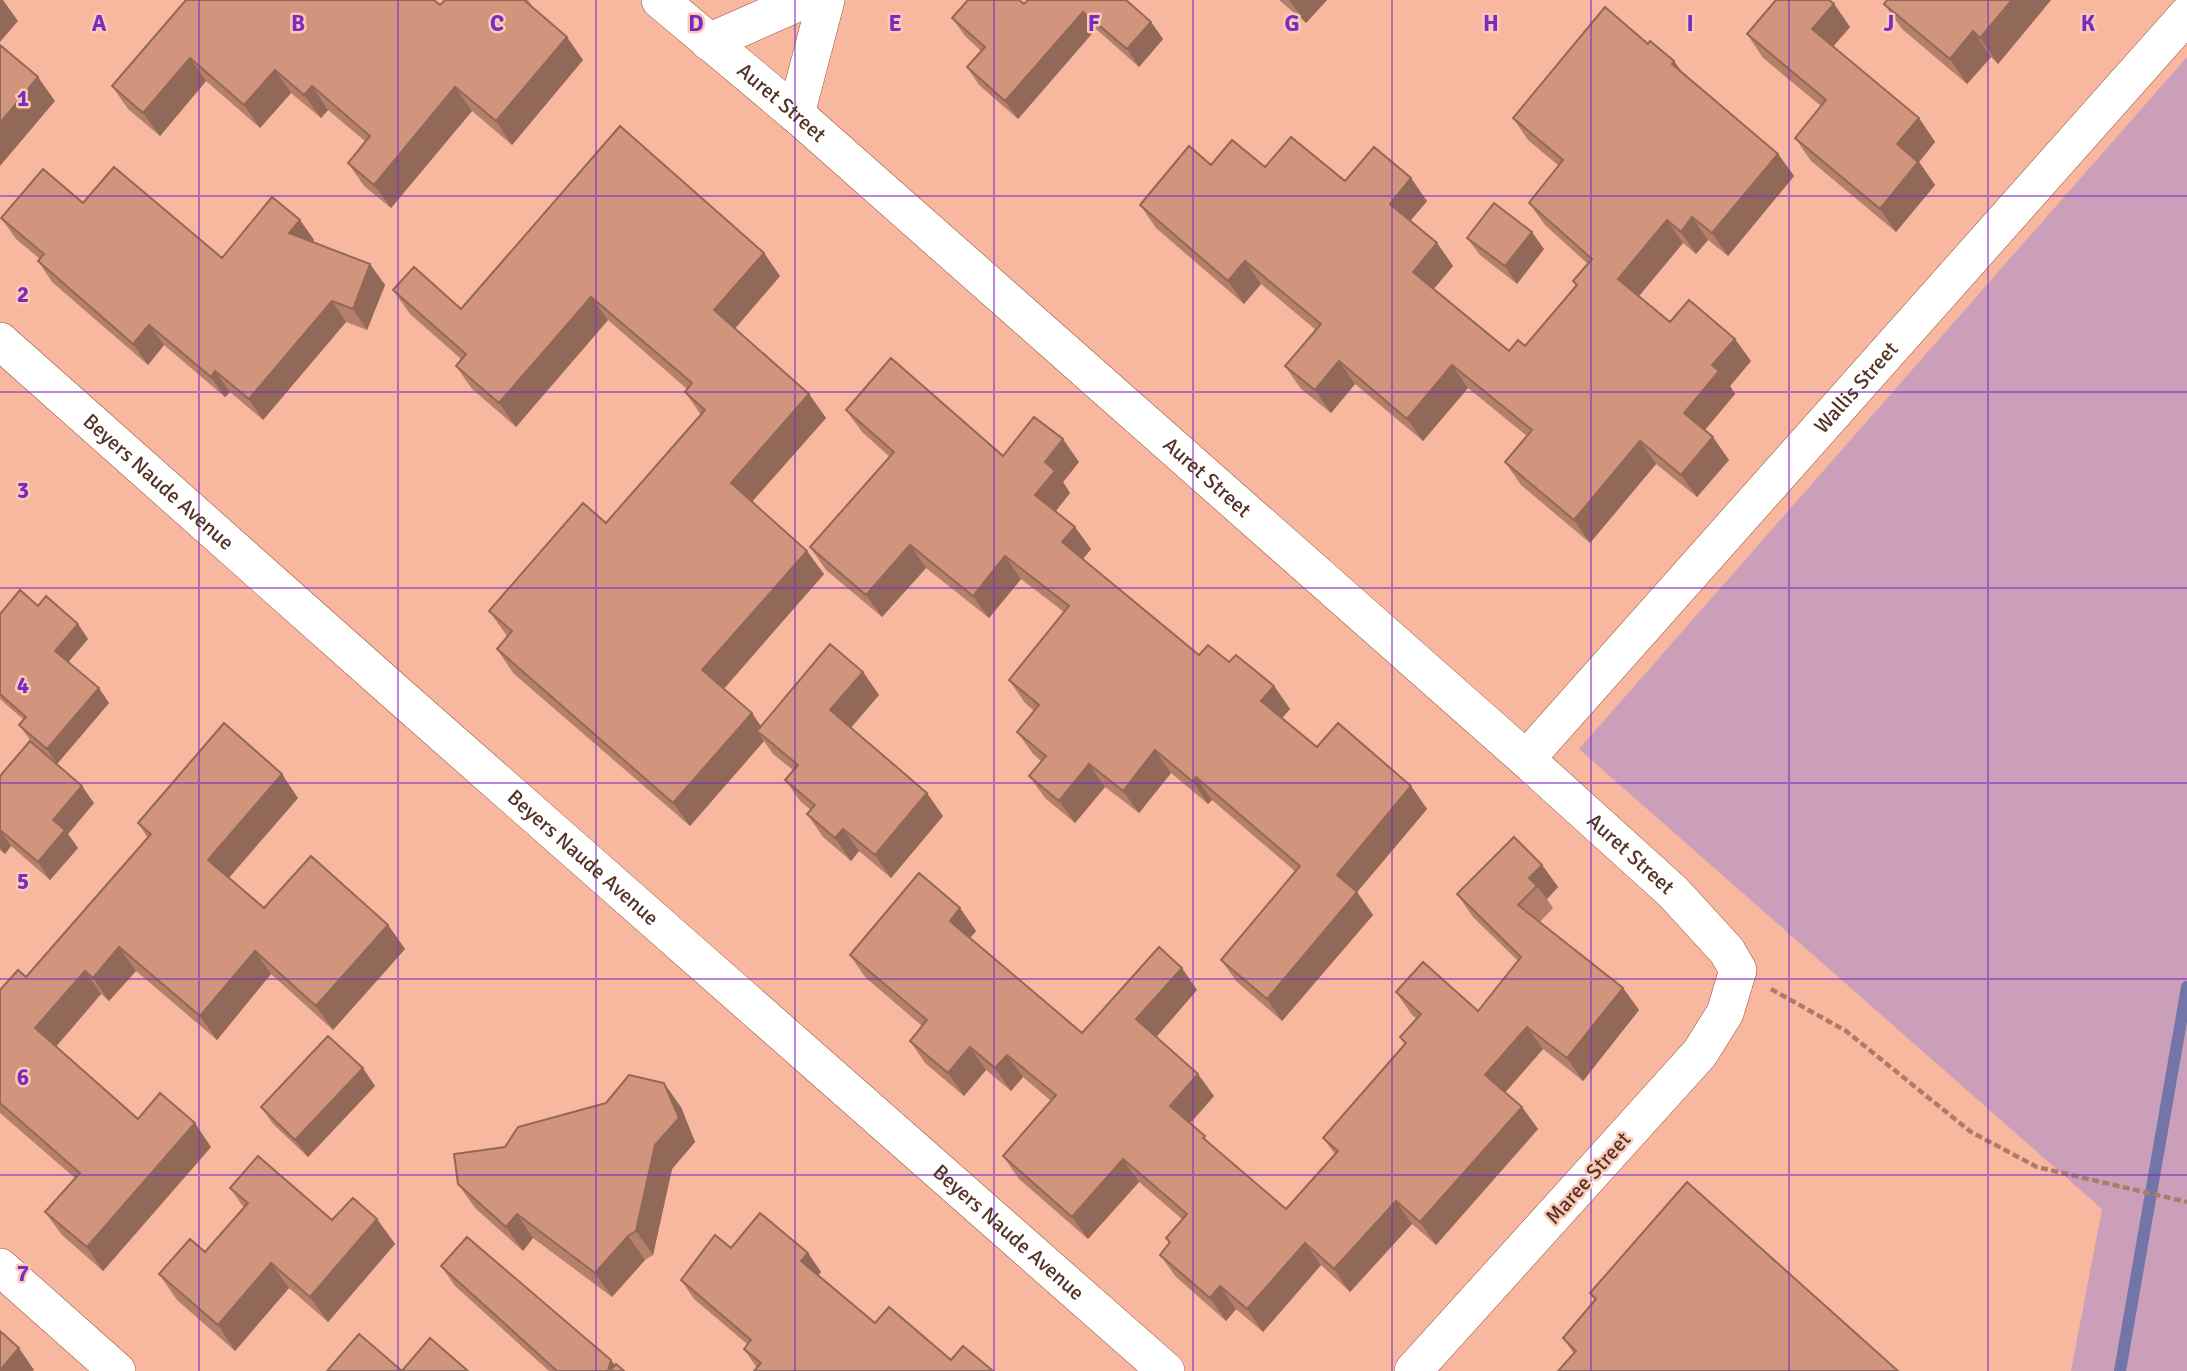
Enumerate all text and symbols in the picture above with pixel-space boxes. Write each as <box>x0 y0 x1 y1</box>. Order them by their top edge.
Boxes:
text: A <box>92 9 107 38</box>
text: B <box>291 9 305 38</box>
text: C <box>490 9 504 38</box>
text: D <box>688 9 704 38</box>
text: E <box>888 9 902 38</box>
text: F <box>1088 9 1100 38</box>
text: G <box>1284 9 1300 38</box>
text: H <box>1483 9 1499 38</box>
text: I <box>1686 9 1694 38</box>
text: J <box>1884 9 1894 38</box>
text: K <box>2081 9 2096 38</box>
street label: Auret Street <box>732 57 832 148</box>
text: 1 <box>17 84 29 113</box>
text: 2 <box>17 280 29 309</box>
street label: Wallis Street <box>1808 336 1904 439</box>
street label: Beyers Naude Avenue <box>78 408 239 556</box>
street label: Auret Street <box>1158 431 1256 523</box>
text: 3 <box>17 476 29 505</box>
text: 4 <box>17 671 29 700</box>
street label: Beyers Naude Avenue <box>502 784 664 931</box>
street label: Auret Street <box>1582 808 1680 900</box>
text: 5 <box>17 867 29 896</box>
text: 6 <box>17 1063 29 1092</box>
street label: Maree Street <box>1540 1126 1636 1230</box>
street label: Beyers Naude Avenue <box>928 1159 1090 1306</box>
text: 7 <box>17 1259 29 1288</box>

